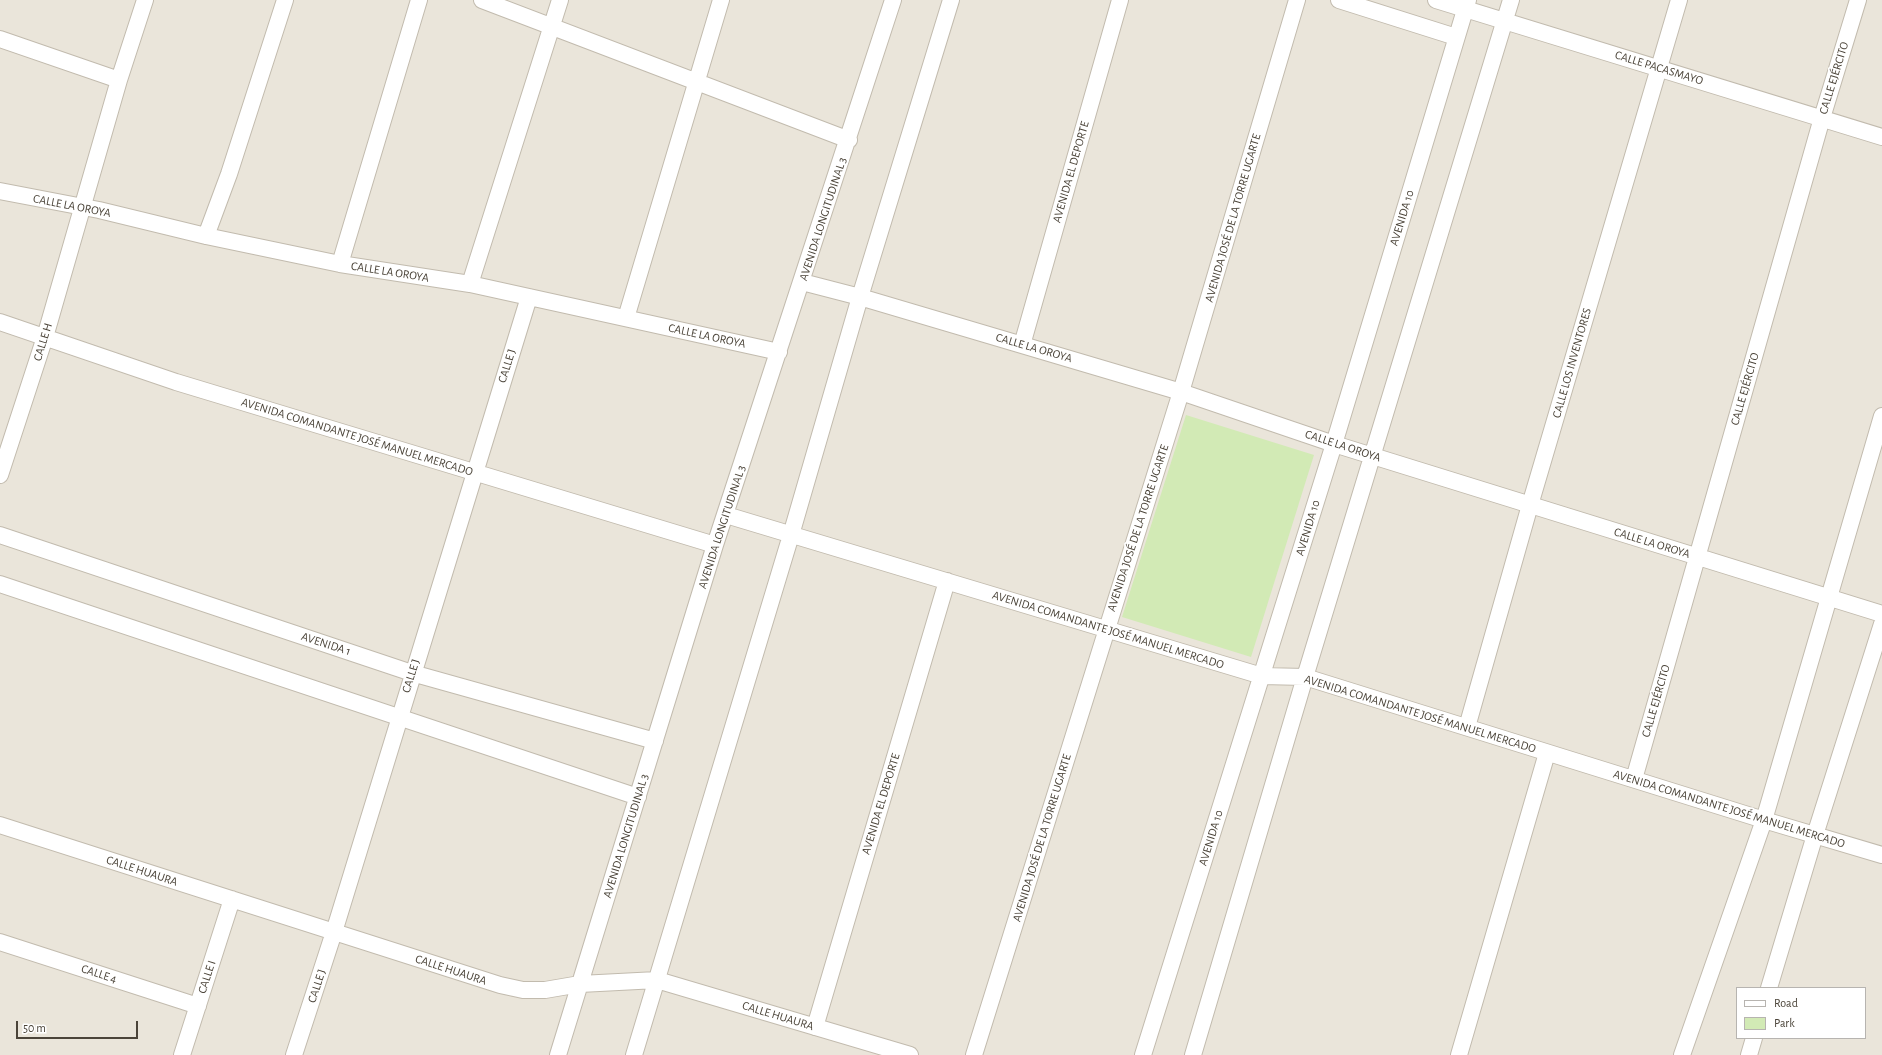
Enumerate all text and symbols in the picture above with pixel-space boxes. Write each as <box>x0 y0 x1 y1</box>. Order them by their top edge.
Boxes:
street label: CALLE EJÉRCITO <box>1816 40 1852 116</box>
street label: CALLE PACASMAYO <box>1613 48 1705 88</box>
street label: AVENIDA EL DEPORTE <box>1050 119 1092 225</box>
street label: AVENIDA JOSÉ DE LA TORRE UGARTE <box>1202 132 1264 304</box>
street label: AVENIDA LONGITUDINAL 3 <box>796 155 850 283</box>
street label: AVENIDA 10 <box>1387 188 1417 248</box>
street label: CALLE LA OROYA <box>32 191 112 221</box>
street label: CALLE LA OROYA <box>350 259 430 285</box>
street label: CALLE LOS INVENTORES <box>1549 306 1595 420</box>
street label: CALLE H <box>30 321 56 363</box>
street label: CALLE LA OROYA <box>667 321 747 351</box>
street label: CALLE LA OROYA <box>994 330 1074 366</box>
street label: CALLE J <box>495 347 519 385</box>
street label: CALLE EJÉRCITO <box>1728 351 1762 427</box>
street label: AVENIDA COMANDANTE JOSÉ MANUEL MERCADO <box>239 395 475 479</box>
street label: CALLE LA OROYA <box>1303 427 1383 465</box>
street label: AVENIDA JOSÉ DE LA TORRE UGARTE <box>1104 443 1172 613</box>
street label: AVENIDA LONGITUDINAL 3 <box>695 463 749 591</box>
street label: AVENIDA 10 <box>1293 498 1323 558</box>
street label: CALLE LA OROYA <box>1612 525 1692 561</box>
street label: AVENIDA COMANDANTE JOSÉ MANUEL MERCADO <box>990 588 1226 672</box>
street label: AVENIDA 1 <box>299 629 353 659</box>
street label: CALLE J <box>399 657 423 695</box>
street label: CALLE EJÉRCITO <box>1639 663 1673 739</box>
street label: AVENIDA COMANDANTE JOSÉ MANUEL MERCADO <box>1302 672 1538 756</box>
street label: AVENIDA EL DEPORTE <box>859 752 903 856</box>
street label: AVENIDA JOSÉ DE LA TORRE UGARTE <box>1010 752 1074 924</box>
street label: AVENIDA COMANDANTE JOSÉ MANUEL MERCADO <box>1611 767 1847 851</box>
street label: AVENIDA LONGITUDINAL 3 <box>600 772 652 900</box>
street label: AVENIDA 10 <box>1196 808 1226 868</box>
street label: CALLE HUAURA <box>104 853 180 889</box>
street label: CALLE HUAURA <box>413 952 489 988</box>
street label: CALLE I <box>195 959 219 995</box>
street label: CALLE 4 <box>79 961 119 987</box>
street label: CALLE J <box>305 967 329 1005</box>
legend <box>1736 987 1866 1039</box>
text: Road <box>1774 997 1798 1009</box>
street label: CALLE HUAURA <box>740 998 816 1034</box>
scale bar <box>18 1013 140 1039</box>
text: Park <box>1774 1017 1795 1029</box>
text: 50 m <box>23 1022 46 1034</box>

